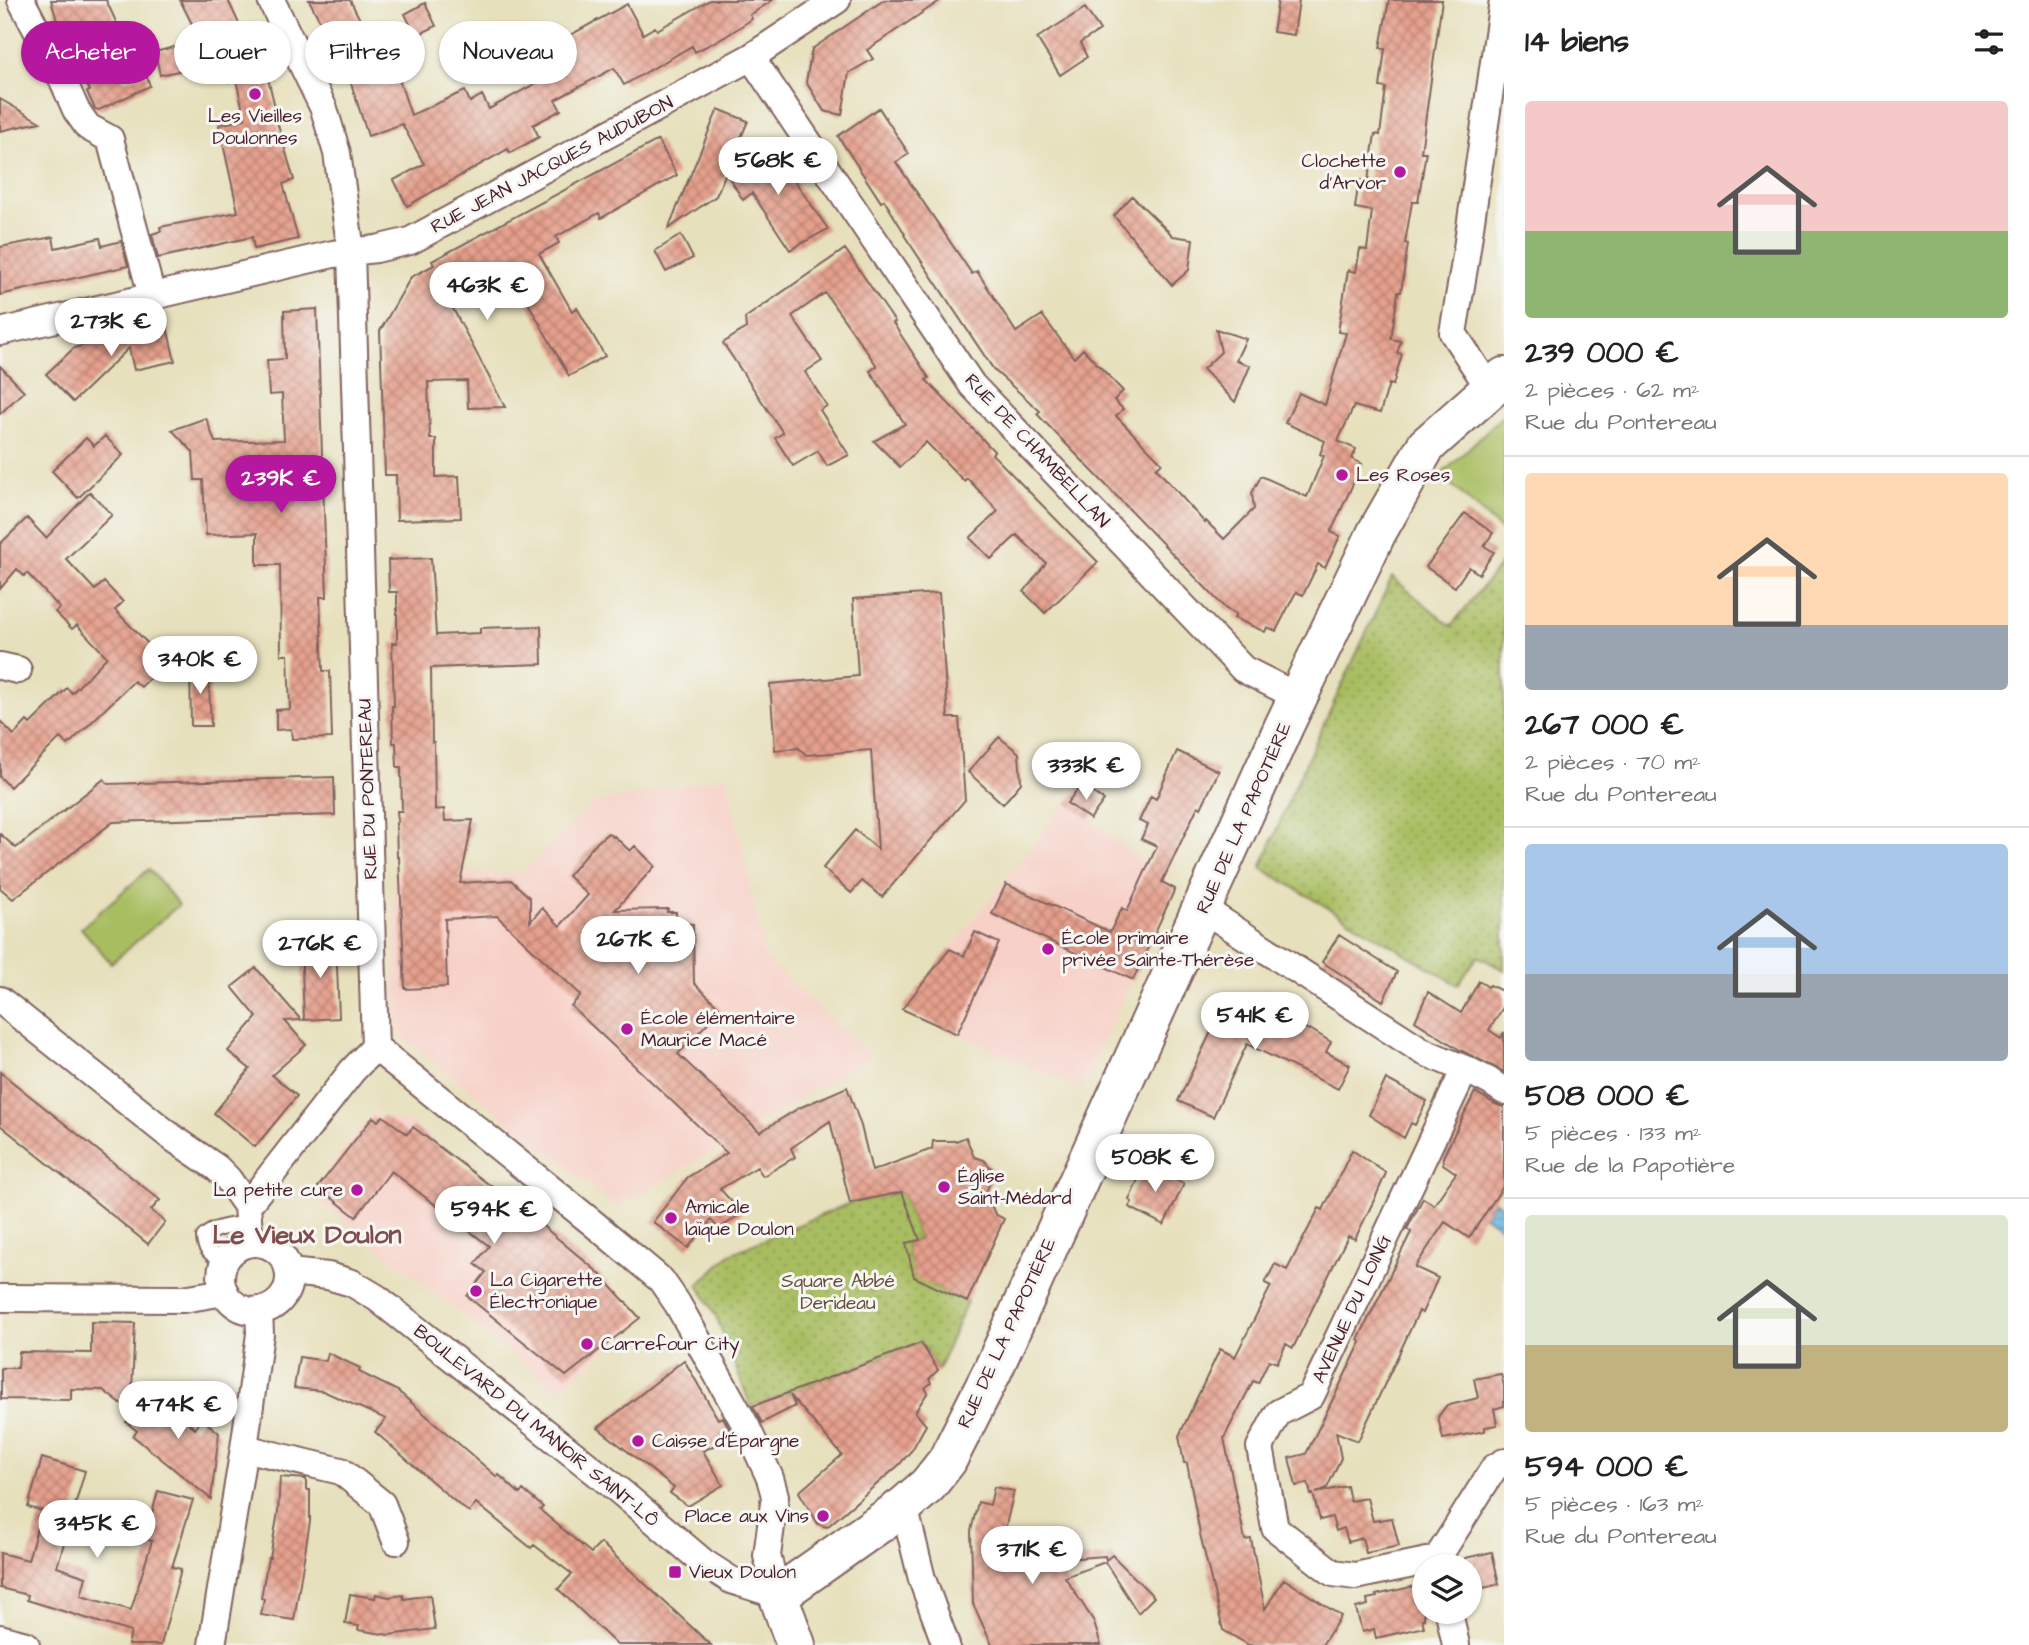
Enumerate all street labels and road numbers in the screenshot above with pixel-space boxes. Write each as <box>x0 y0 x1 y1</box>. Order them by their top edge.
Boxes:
street label: RUE JEAN JACQUES AUDUBON <box>426 89 678 241</box>
street label: RUE DE CHAMBELLAN <box>958 368 1116 534</box>
street label: RUE DU PONTEREAU <box>351 698 385 880</box>
street label: RUE DE LA PAPOTIÈRE <box>1190 718 1298 918</box>
street label: AVENUE DU LOING <box>1306 1230 1398 1388</box>
street label: RUE DE LA PAPOTIÈRE <box>951 1233 1063 1433</box>
street label: BOULEVARD DU MANOIR SAINT-LÔ <box>408 1318 665 1534</box>

